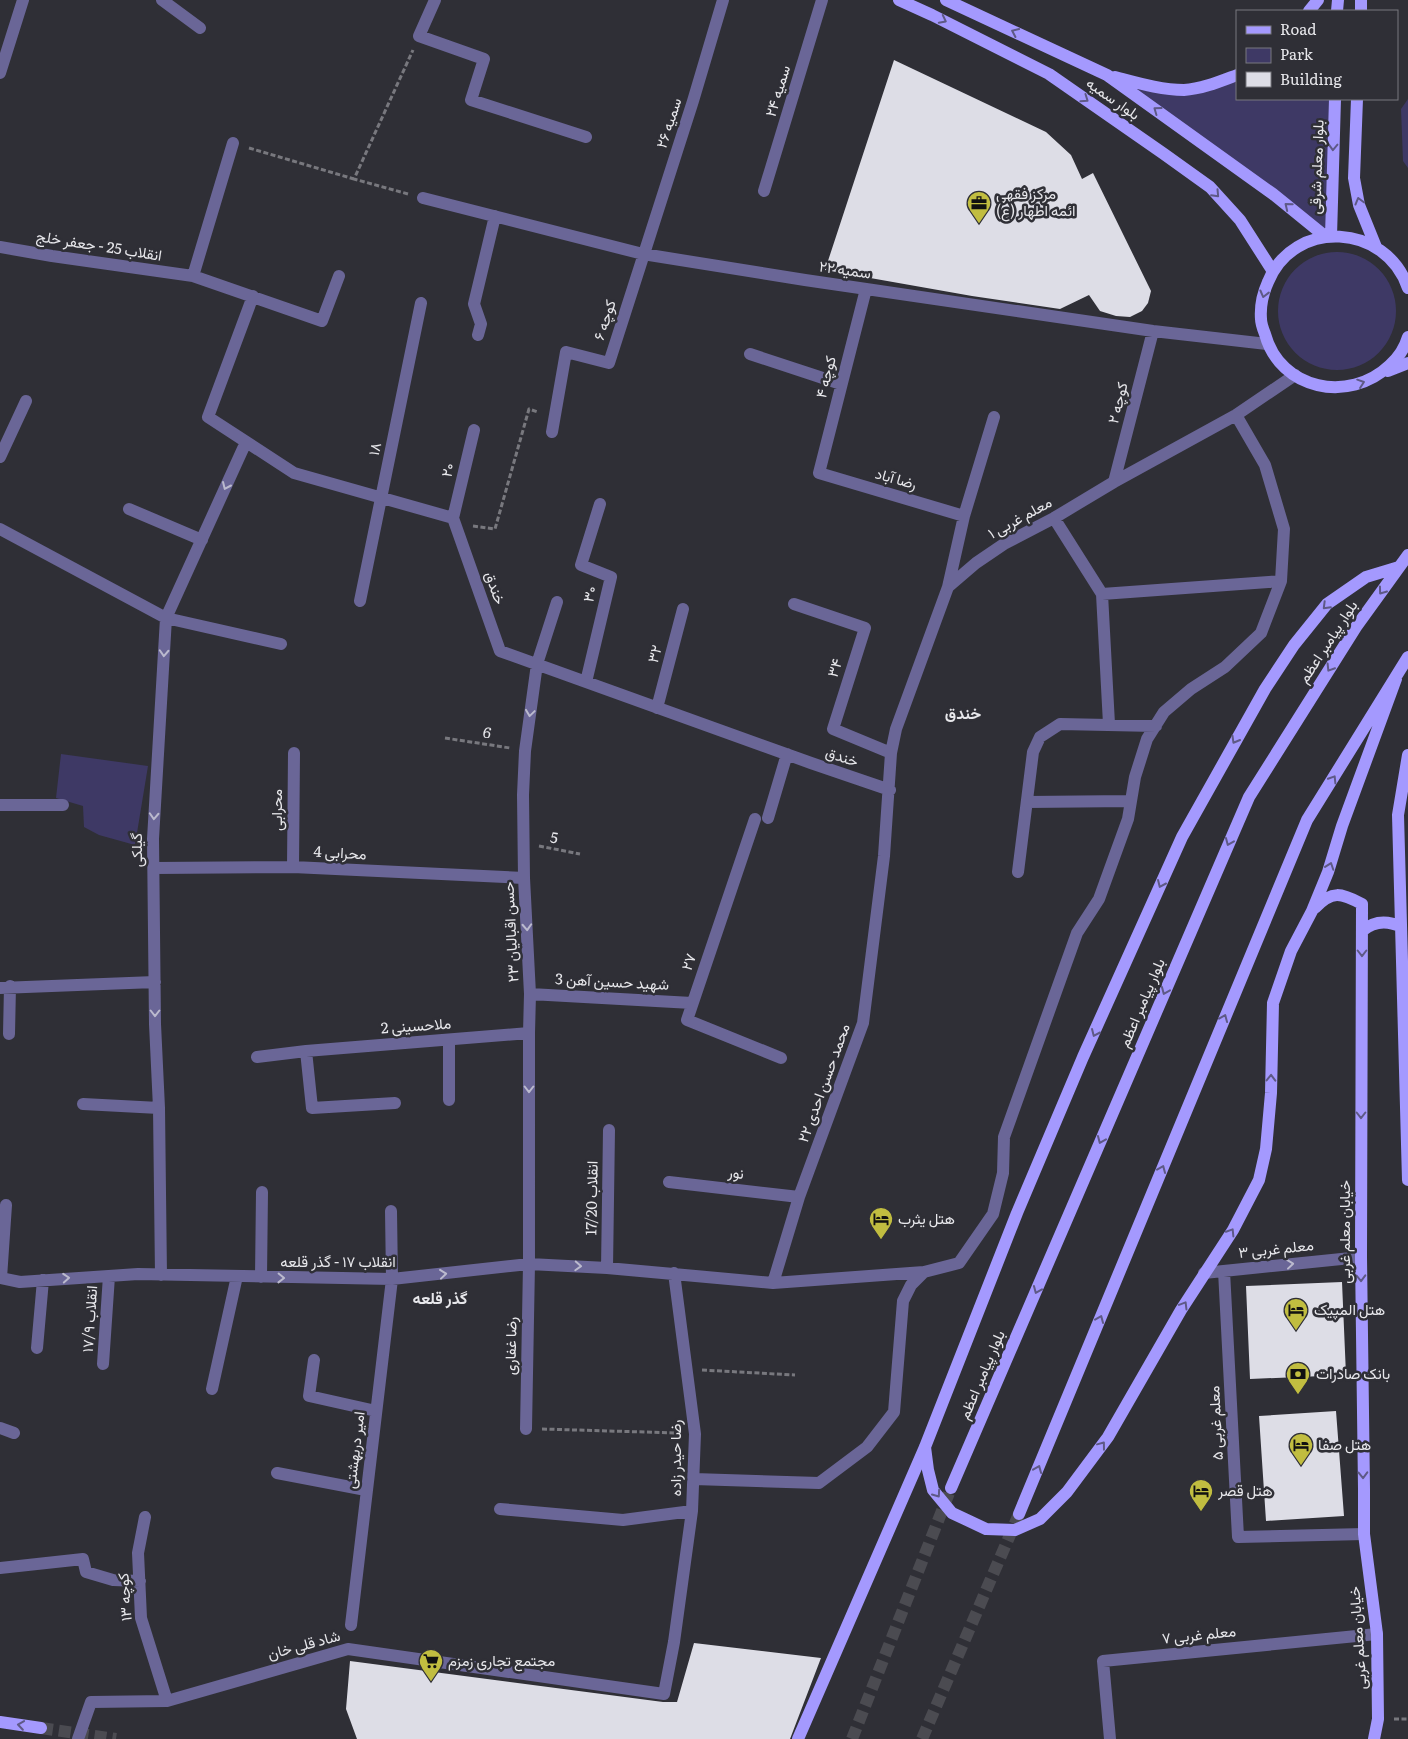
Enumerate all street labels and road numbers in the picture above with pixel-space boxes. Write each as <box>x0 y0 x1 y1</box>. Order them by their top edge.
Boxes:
street label: سمیه ۲۴ <box>758 62 795 119</box>
street label: بلوار سمیه <box>1082 71 1145 125</box>
street label: سمیه ۲۶ <box>649 94 687 151</box>
street label: بلوار معلم شرقی <box>1302 119 1329 215</box>
street label: انقلاب 25 - جعفر خلج <box>35 223 164 267</box>
street label: سمیه ۲۲ <box>818 253 873 284</box>
street label: کوچه ۶ <box>586 296 621 343</box>
street label: کوچه ۴ <box>808 353 841 400</box>
street label: کوچه ۲ <box>1100 379 1133 426</box>
street label: ۱۸ <box>361 440 386 458</box>
street label: ۲۰ <box>434 460 459 479</box>
street label: رضا آباد <box>873 461 920 494</box>
street label: معلم غربی ۱ <box>983 490 1055 544</box>
street label: خندق <box>480 568 513 607</box>
street label: ۳۰ <box>576 583 602 604</box>
street label: بلوار پیامبر اعظم <box>1291 595 1362 687</box>
street label: ۳۲ <box>640 642 667 665</box>
street label: ۳۴ <box>820 655 847 680</box>
street label: 6 <box>481 720 493 744</box>
street label: خندق <box>823 739 862 772</box>
street label: محرابی <box>264 789 287 831</box>
street label: 5 <box>549 825 560 849</box>
street label: گیلکی <box>124 833 147 867</box>
street label: محرابی 4 <box>313 839 367 864</box>
street label: ۲۳ حسن اقبالیان <box>495 881 524 983</box>
street label: ۲۷ <box>674 950 701 973</box>
street label: بلوار پیامبر اعظم <box>1111 954 1170 1051</box>
street label: شهید حسین آهن 3 <box>555 966 670 995</box>
street label: ملاحسینی 2 <box>380 1011 452 1038</box>
street label: ۲۲ محمد حسن احدی <box>790 1020 855 1145</box>
street label: نور <box>726 1159 746 1184</box>
street label: انقلاب 17/20 <box>578 1160 603 1236</box>
street label: خیابان معلم غربی <box>1332 1180 1355 1284</box>
street label: معلم غربی ۳ <box>1237 1232 1315 1263</box>
street label: انقلاب ۱۷ - گذر قلعه <box>280 1249 396 1272</box>
street label: انقلاب ۱۷/۹ <box>75 1285 102 1353</box>
street label: رضا غفاری <box>497 1317 522 1375</box>
street label: بلوار پیامبر اعظم <box>951 1326 1010 1423</box>
street label: معلم غربی ۵ <box>1201 1385 1228 1461</box>
street label: امیر دربهشتی <box>337 1410 370 1490</box>
street label: رضا حیدر زاده <box>663 1420 686 1496</box>
street label: کوچه ۱۳ <box>110 1572 137 1622</box>
street label: خیابان معلم غربی <box>1341 1586 1372 1691</box>
street label: معلم غربی ۷ <box>1161 1618 1237 1649</box>
street label: شاد قلی خان <box>265 1623 343 1664</box>

